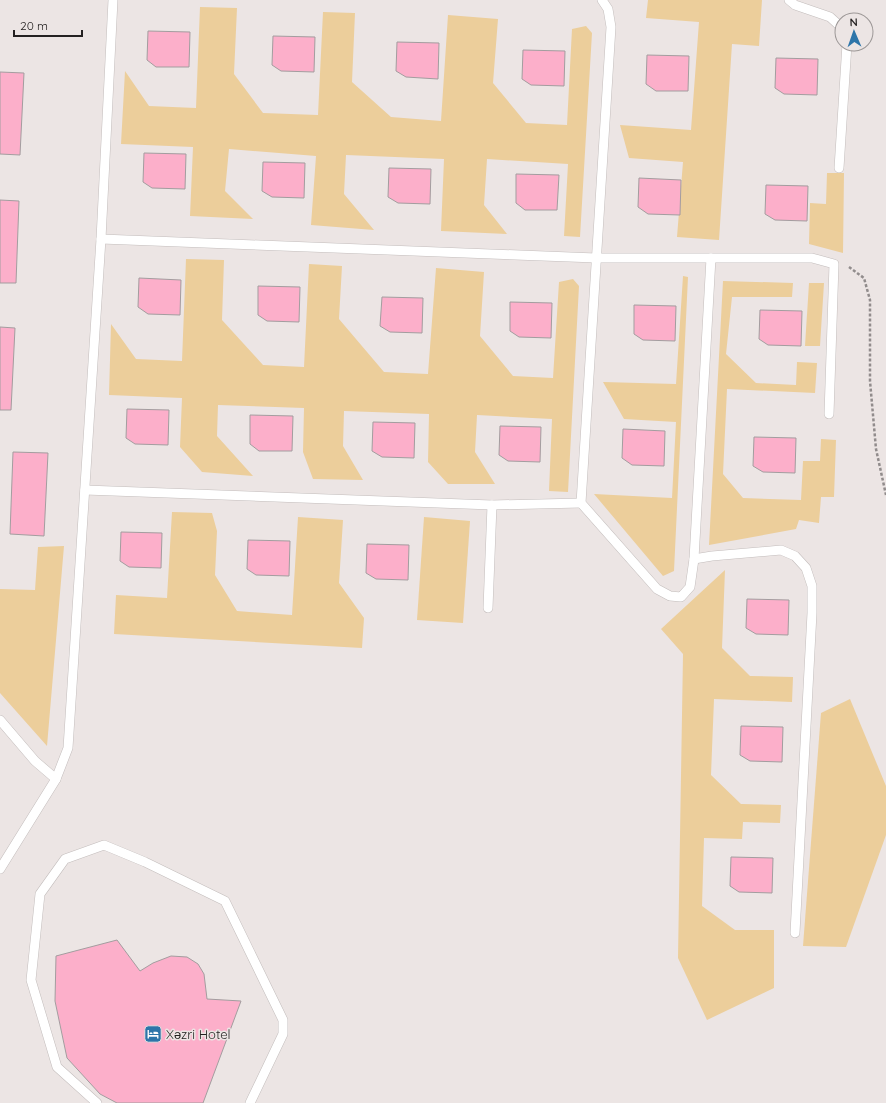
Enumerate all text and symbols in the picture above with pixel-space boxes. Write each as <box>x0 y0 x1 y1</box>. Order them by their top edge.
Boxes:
scale bar <box>14 12 82 38</box>
north arrow <box>834 12 874 52</box>
text: N <box>849 15 858 29</box>
text: 20 m <box>20 18 48 33</box>
hotel icon: Xәzri Hotel <box>143 1024 163 1044</box>
place label: Xәzri Hotel <box>166 1026 231 1042</box>

